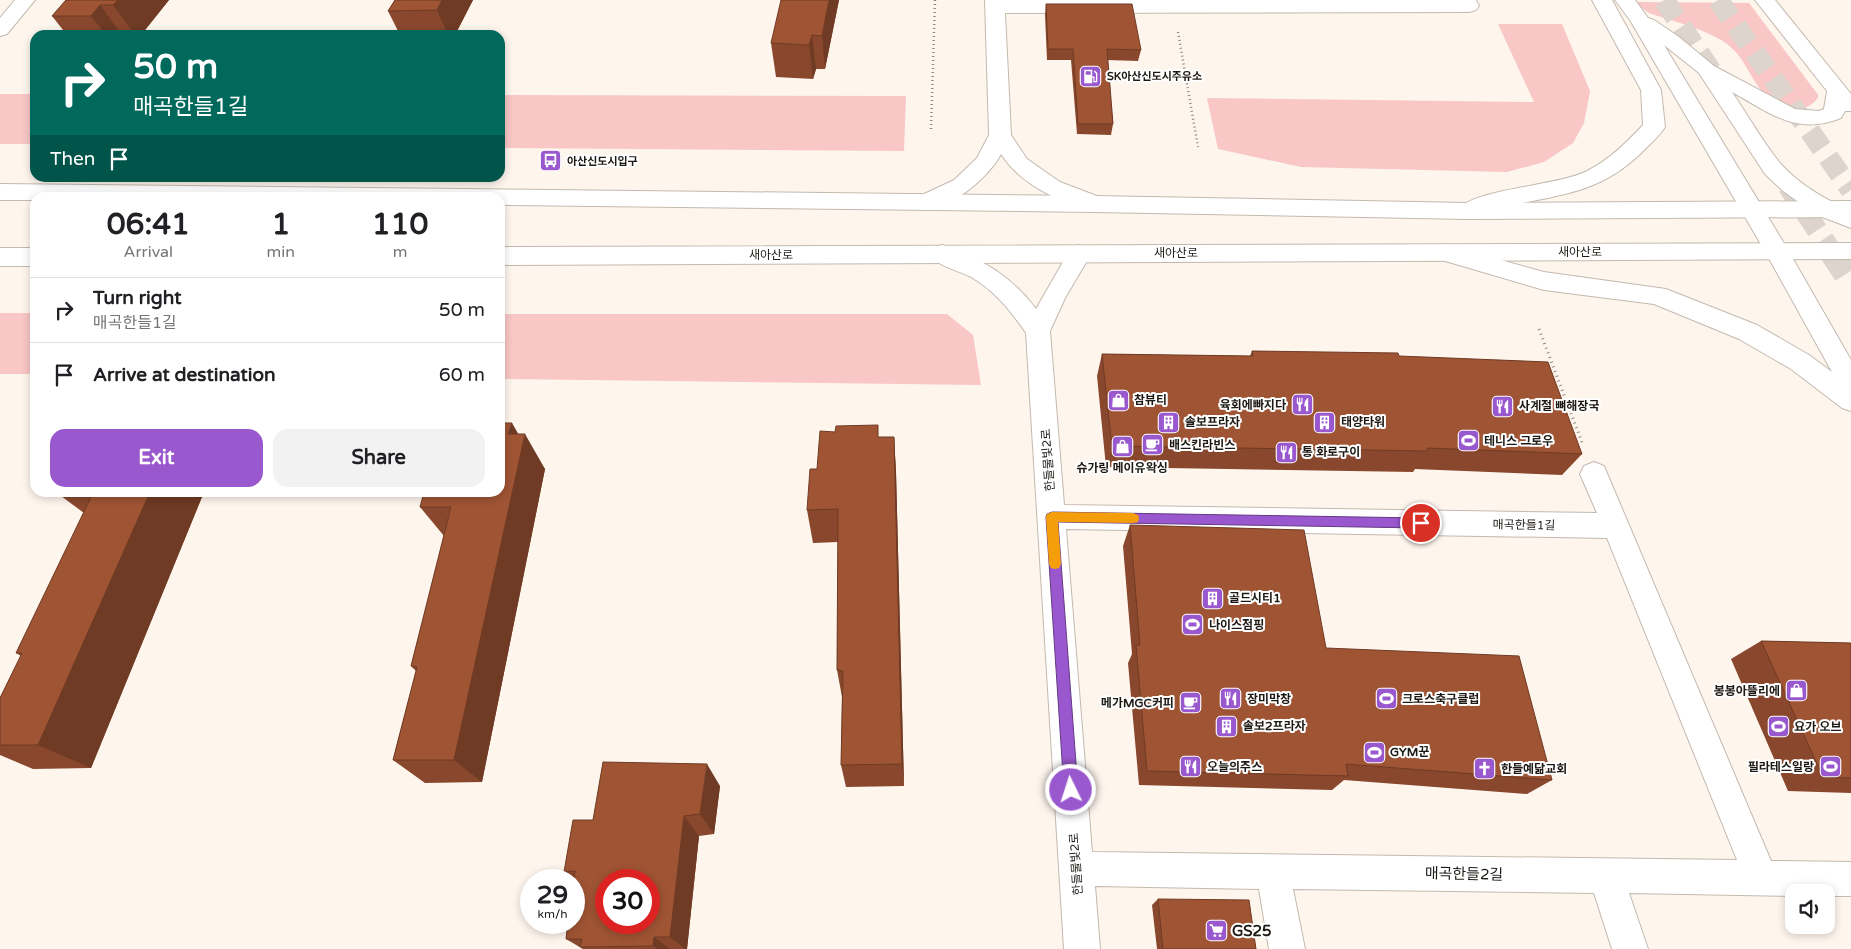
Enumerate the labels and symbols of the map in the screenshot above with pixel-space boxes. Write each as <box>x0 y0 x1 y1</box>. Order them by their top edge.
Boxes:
fuel station icon: SK아산신도시주유소 <box>1079 64 1103 88</box>
place label: SK아산신도시주유소 <box>1107 70 1202 83</box>
bus stop icon: 아산신도시입구 <box>539 149 563 173</box>
place label: 아산신도시입구 <box>567 155 638 168</box>
street label: 새아산로 <box>1558 245 1602 259</box>
street label: 새아산로 <box>1154 246 1198 260</box>
street label: 새아산로 <box>749 248 793 262</box>
shop icon: 참뷰티 <box>1106 388 1130 412</box>
place label: 참뷰티 <box>1134 393 1167 407</box>
restaurant icon: 육회에빠지다 <box>1290 393 1314 417</box>
restaurant icon: 사계절 뼈해장국 <box>1491 394 1515 418</box>
place label: 육회에빠지다 <box>1220 398 1286 412</box>
place label: 사계절 뼈해장국 <box>1519 399 1599 413</box>
building icon: 솔보프라자 <box>1157 410 1181 434</box>
building icon: 태양타워 <box>1313 410 1337 434</box>
place label: 솔보프라자 <box>1185 415 1240 429</box>
place label: 태양타워 <box>1341 415 1385 429</box>
street label: 한들물빛2로 <box>1039 428 1057 492</box>
sports icon: 테니스 그로우 <box>1456 429 1480 453</box>
cafe icon: 배스킨라빈스 <box>1141 433 1165 457</box>
place label: 테니스 그로우 <box>1484 434 1553 448</box>
shop icon: 슈가링 메이유왁싱 <box>1110 435 1134 459</box>
place label: 배스킨라빈스 <box>1169 438 1235 452</box>
restaurant icon: 통 화로구이 <box>1274 440 1298 464</box>
place label: 통 화로구이 <box>1302 445 1360 459</box>
place label: 슈가링 메이유왁싱 <box>1076 461 1168 475</box>
pin <box>1400 502 1442 544</box>
street label: 매곡한들1길 <box>1493 517 1555 533</box>
building icon: 골드시티1 <box>1201 586 1225 610</box>
place label: 골드시티1 <box>1229 591 1281 605</box>
sports icon: 나이스점핑 <box>1181 613 1205 637</box>
place label: 나이스점핑 <box>1209 618 1264 632</box>
shop icon: 봉봉아뜰리에 <box>1784 679 1808 703</box>
place label: 봉봉아뜰리에 <box>1714 684 1780 698</box>
restaurant icon: 장미막창 <box>1219 687 1243 711</box>
sports icon: 크로스축구클럽 <box>1374 687 1398 711</box>
cafe icon: 메가MGC커피 <box>1178 691 1202 715</box>
place label: 장미막창 <box>1247 692 1291 706</box>
place label: 크로스축구클럽 <box>1402 692 1479 706</box>
place label: 메가MGC커피 <box>1101 696 1174 710</box>
building icon: 솔보2프라자 <box>1215 714 1239 738</box>
sports icon: 요가 오브 <box>1766 715 1790 739</box>
place label: 솔보2프라자 <box>1243 719 1306 733</box>
place label: 요가 오브 <box>1794 720 1841 734</box>
sports icon: GYM꾼 <box>1362 740 1386 764</box>
place label: GYM꾼 <box>1390 745 1429 759</box>
restaurant icon: 오늘의주스 <box>1179 755 1203 779</box>
sports icon: 필라테스일랑 <box>1818 755 1842 779</box>
church icon: 한들예닮교회 <box>1473 757 1497 781</box>
place label: 오늘의주스 <box>1207 760 1262 774</box>
place label: 필라테스일랑 <box>1748 760 1814 774</box>
place label: 한들예닮교회 <box>1501 762 1567 776</box>
position arrow <box>1044 763 1096 815</box>
street label: 한들물빛2로 <box>1067 832 1085 896</box>
street label: 매곡한들2길 <box>1425 864 1503 884</box>
speed limit sign: 30 <box>595 869 660 934</box>
supermarket icon: GS25 <box>1204 919 1228 943</box>
place label: GS25 <box>1232 922 1271 940</box>

